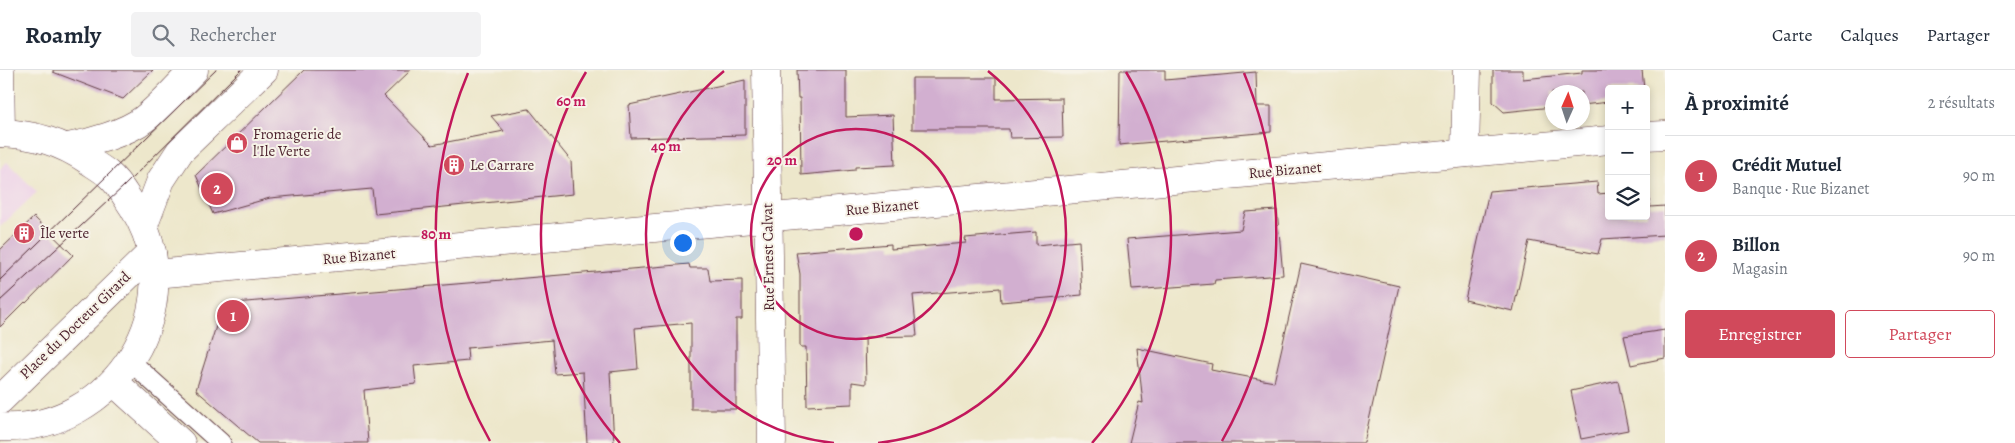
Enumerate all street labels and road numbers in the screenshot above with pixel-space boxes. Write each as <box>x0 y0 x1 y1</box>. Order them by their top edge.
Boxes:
street label: Rue Bizanet <box>1248 157 1322 183</box>
street label: Rue Bizanet <box>845 194 919 220</box>
street label: Rue Ernest Calvat <box>757 203 779 311</box>
street label: Rue Bizanet <box>322 243 396 269</box>
street label: Place du Docteur Girard <box>15 266 135 383</box>

